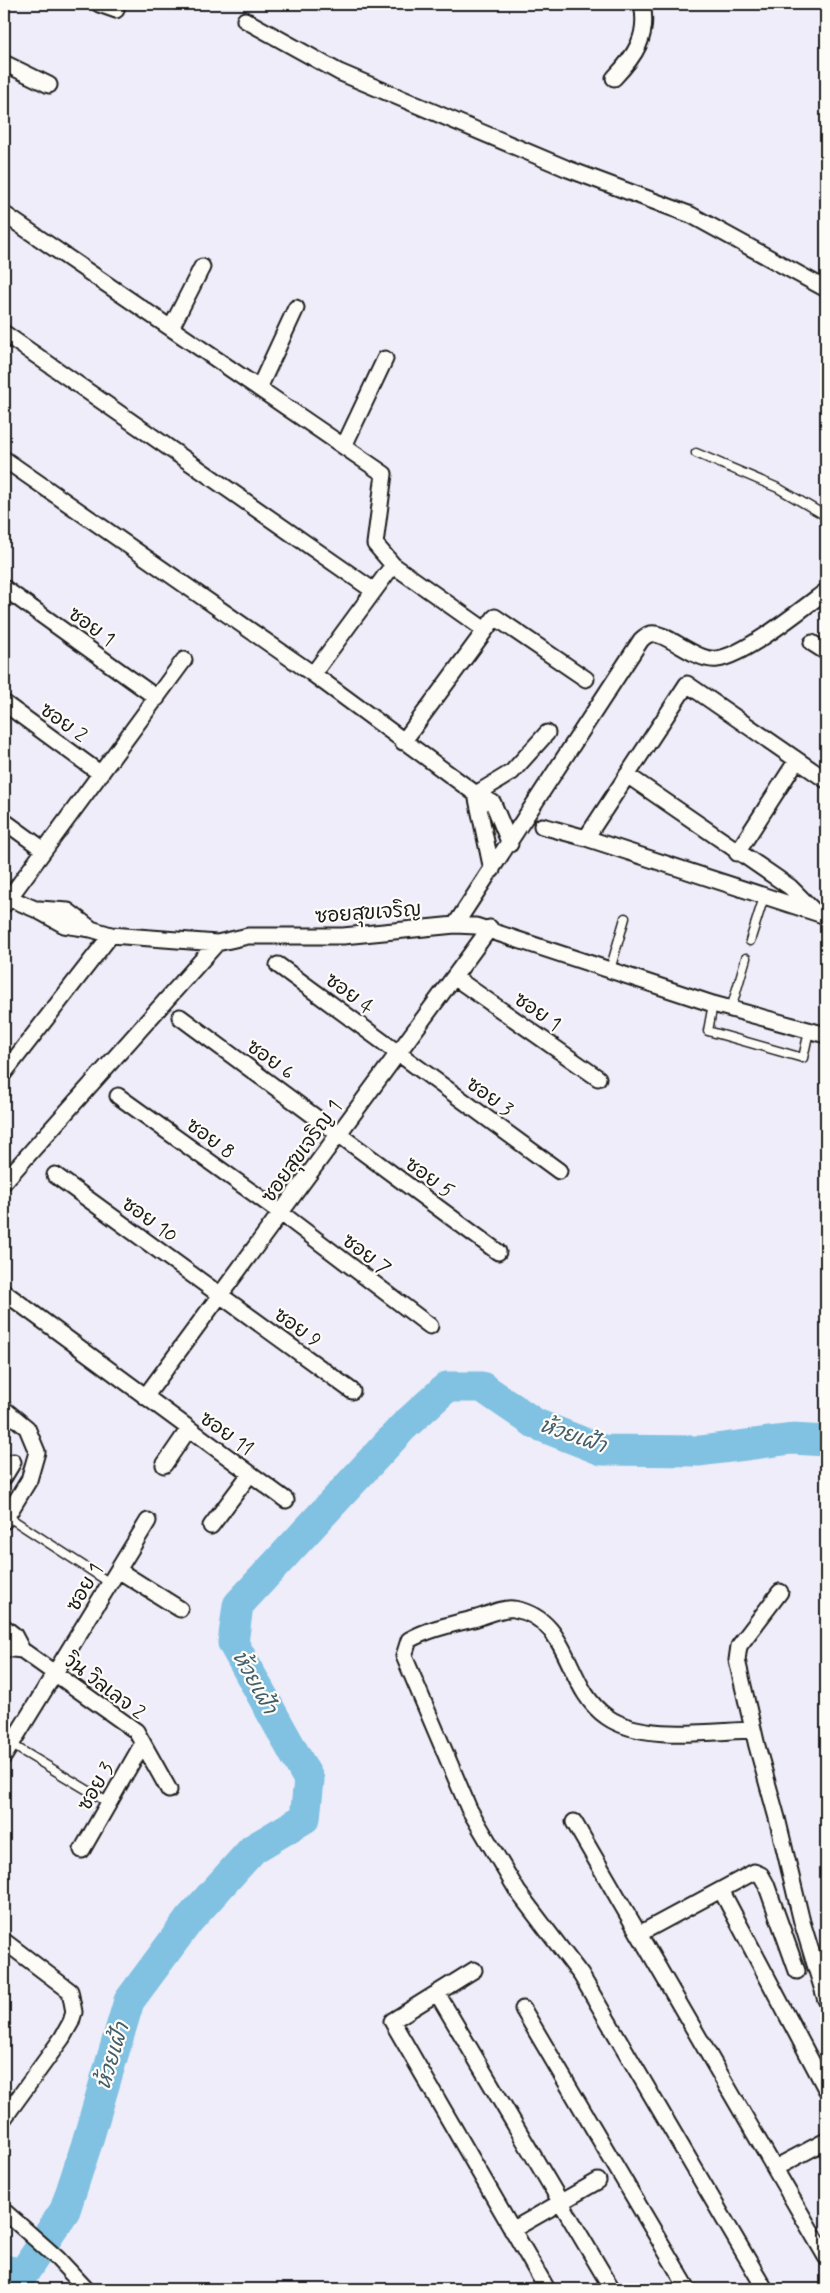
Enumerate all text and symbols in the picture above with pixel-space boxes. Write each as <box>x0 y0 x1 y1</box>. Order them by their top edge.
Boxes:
street label: ซอย 1 <box>62 601 120 653</box>
street label: ซอย 2 <box>34 697 92 750</box>
street label: ซอยสุขเจริญ <box>314 896 422 932</box>
street label: ซอย 4 <box>319 967 379 1022</box>
street label: ซอย 1 <box>508 986 566 1038</box>
street label: ซอย 6 <box>241 1034 299 1087</box>
street label: ซอย 3 <box>460 1071 518 1123</box>
street label: ซอยสุขเจริญ 1 <box>256 1095 349 1209</box>
street label: ซอย 8 <box>180 1112 240 1166</box>
street label: ซอย 5 <box>399 1151 459 1205</box>
street label: ซอย 10 <box>116 1191 183 1250</box>
street label: ซอย 7 <box>336 1228 396 1282</box>
street label: ซอย 9 <box>268 1302 326 1355</box>
street label: ซอย 11 <box>194 1406 258 1463</box>
water label: ห้วยเฝ้า <box>536 1412 611 1461</box>
street label: ซอย 1 <box>60 1559 110 1617</box>
water label: ห้วยเฝ้า <box>225 1646 284 1721</box>
street label: วิน วิลเลจ 2 <box>58 1648 150 1727</box>
street label: ซอย 3 <box>72 1758 121 1816</box>
water label: ห้วยเฝ้า <box>90 2018 137 2093</box>

